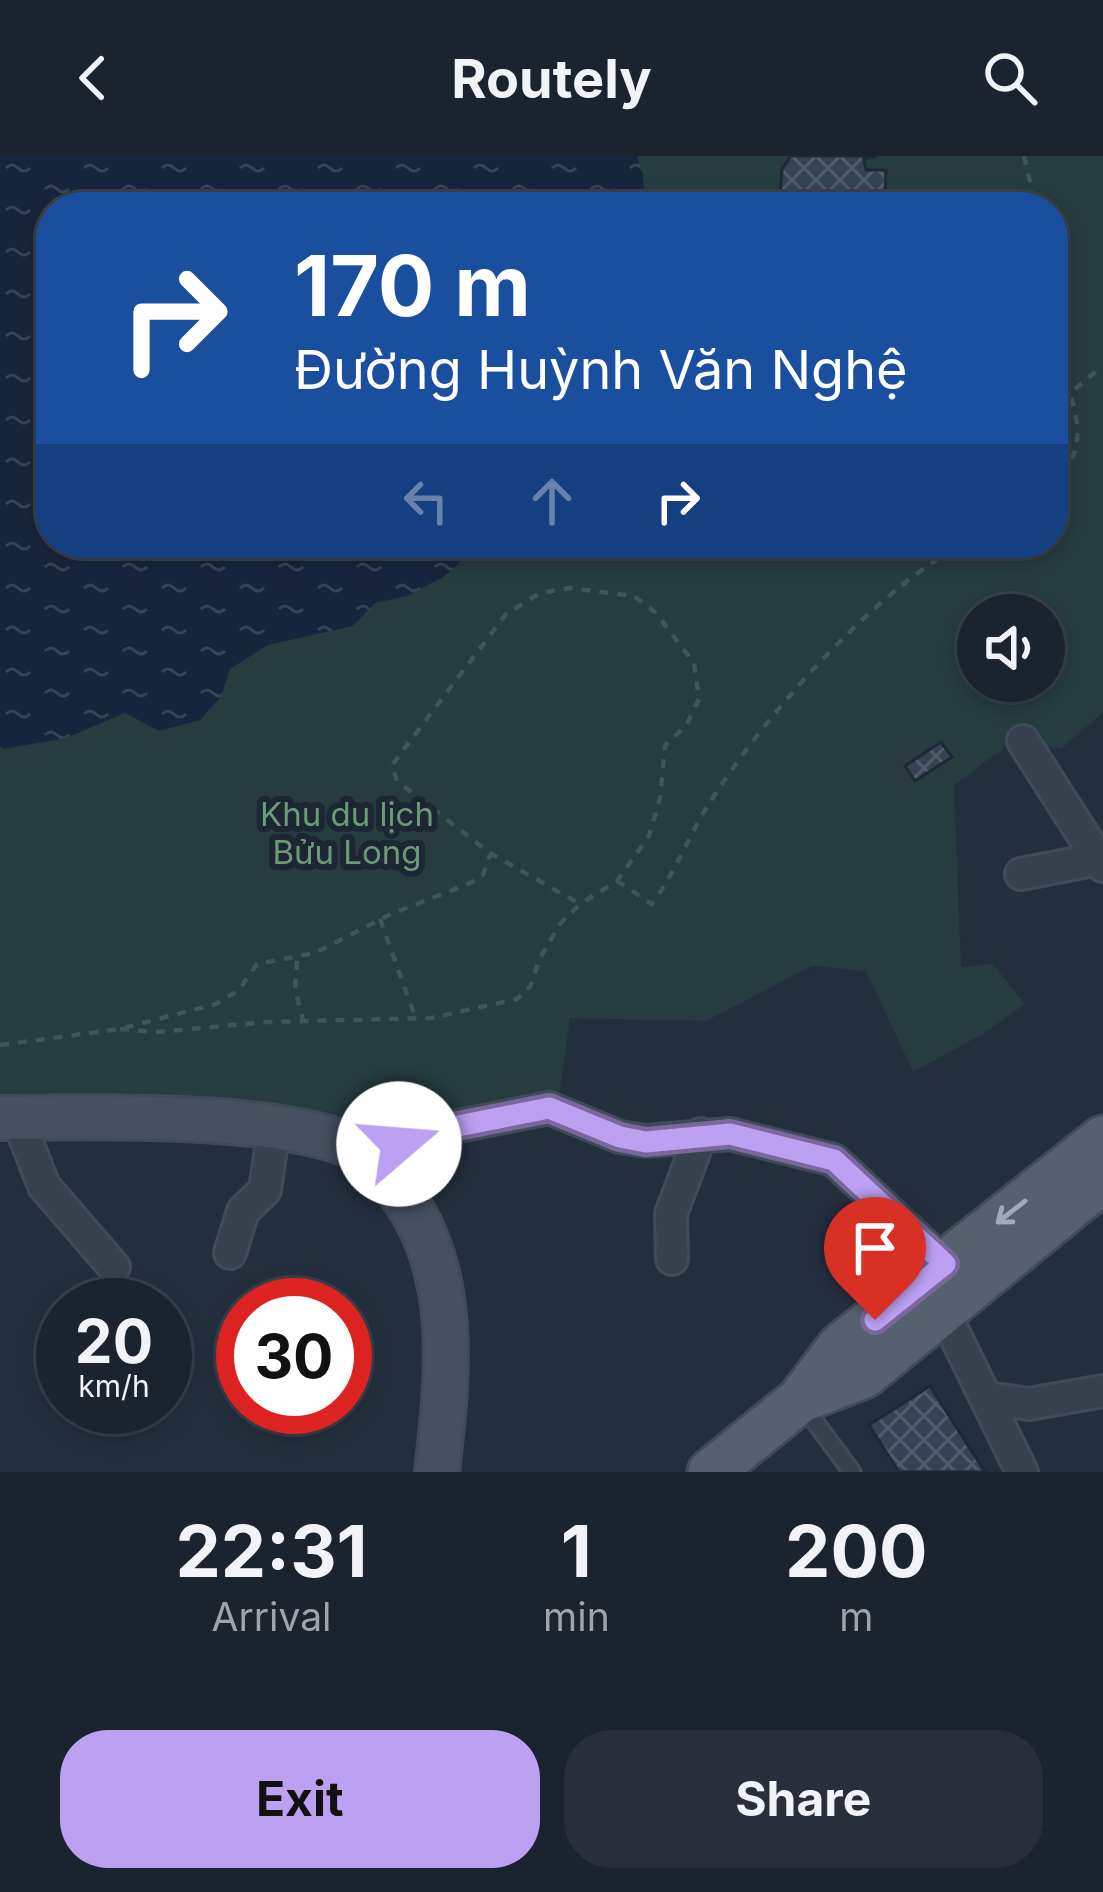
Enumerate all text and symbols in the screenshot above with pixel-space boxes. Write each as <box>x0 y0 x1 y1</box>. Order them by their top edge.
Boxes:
icon: back <box>60 45 126 111</box>
icon: search <box>977 45 1043 111</box>
text: Routely <box>451 46 652 111</box>
text: 170 m <box>294 235 531 336</box>
icon: right <box>96 240 252 396</box>
text: Đường Huỳnh Văn Nghệ <box>294 337 908 402</box>
icon: left <box>393 468 459 534</box>
icon: ahead <box>519 468 585 534</box>
icon: right <box>645 468 711 534</box>
map controls <box>957 594 1065 702</box>
button: sound <box>957 594 1065 702</box>
park label: Khu du lịch Bửu Long <box>260 794 434 872</box>
position arrow <box>336 1081 462 1207</box>
pin <box>824 1197 926 1320</box>
one-way arrow <box>996 1198 1028 1225</box>
icon: arrive <box>842 1215 908 1281</box>
speed limit sign: 30 <box>216 1278 372 1434</box>
text: 20 <box>75 1305 153 1377</box>
text: km/h <box>78 1368 150 1404</box>
text: 22:31 <box>175 1507 368 1594</box>
text: 1 <box>561 1507 592 1594</box>
text: 200 <box>785 1507 928 1594</box>
text: Arrival <box>212 1593 332 1640</box>
text: min <box>543 1593 610 1640</box>
text: m <box>839 1593 873 1640</box>
button: Exit <box>60 1730 540 1868</box>
button: Share <box>564 1730 1043 1868</box>

